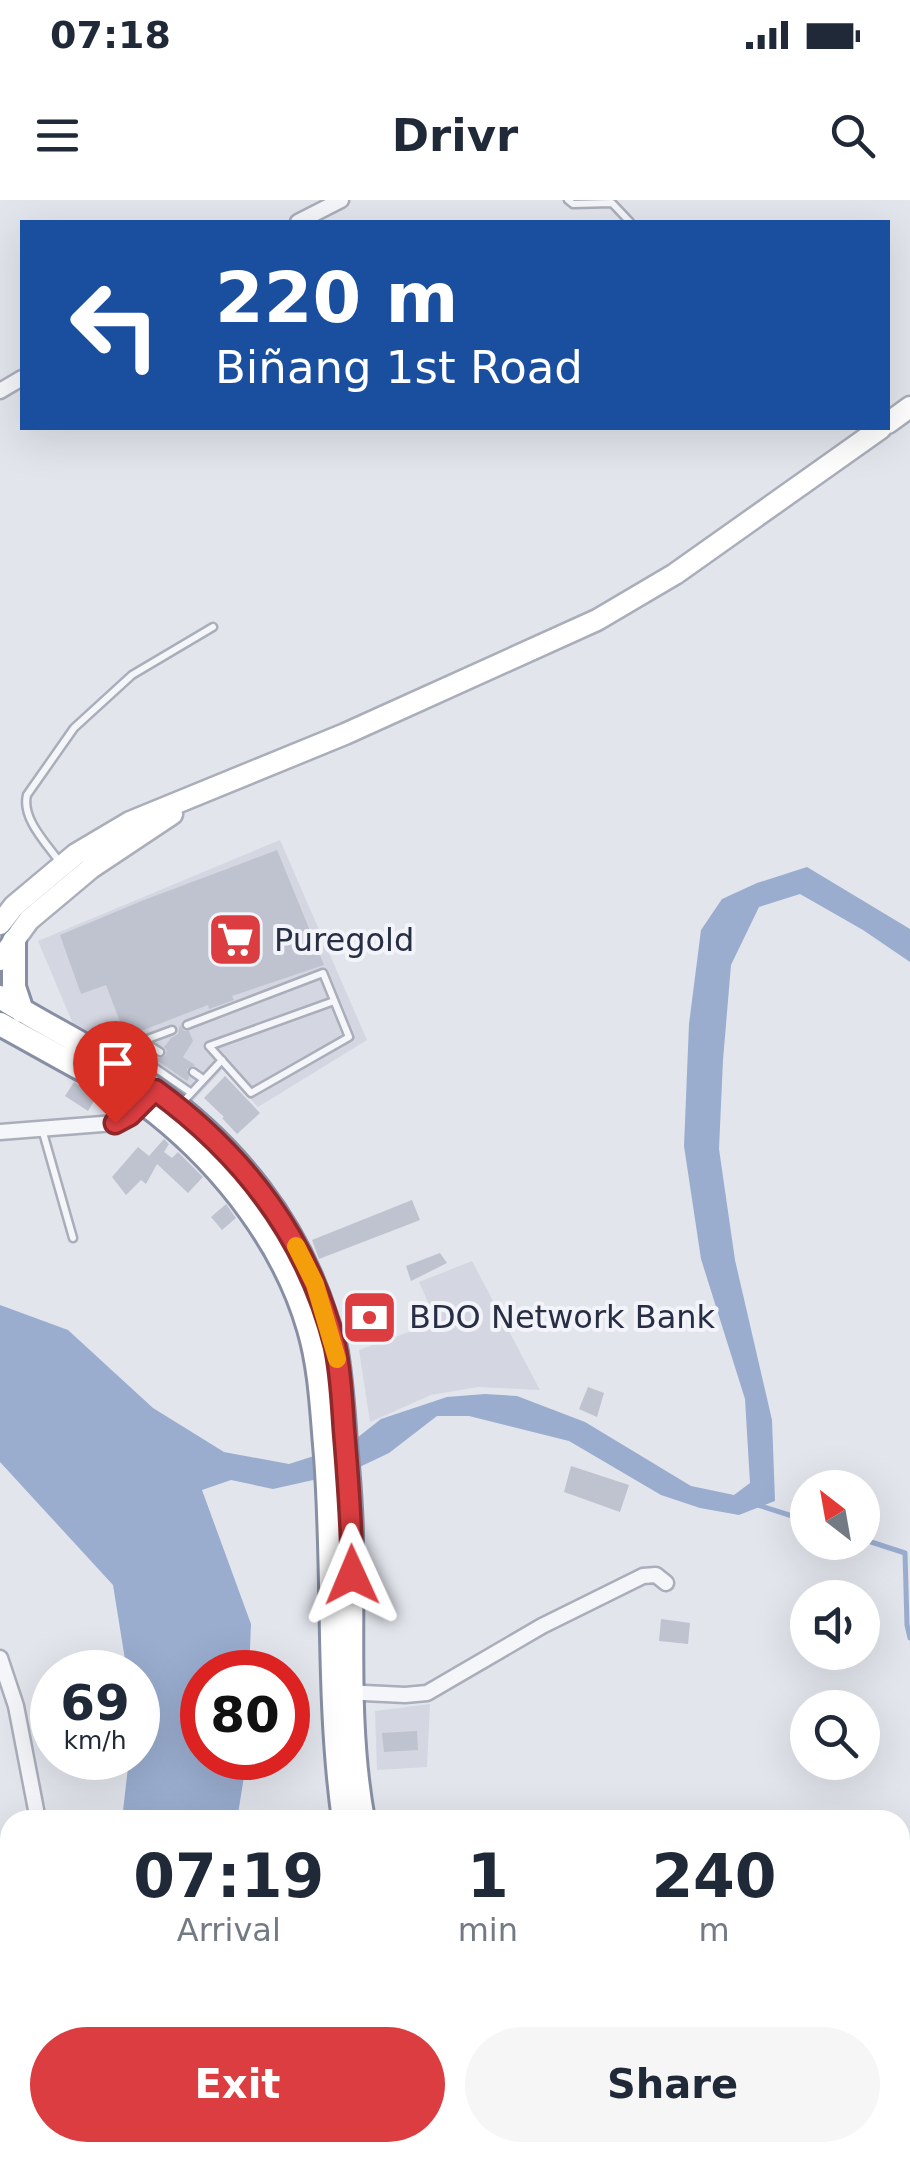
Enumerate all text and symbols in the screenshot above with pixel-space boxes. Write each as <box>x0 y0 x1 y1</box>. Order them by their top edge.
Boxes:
text: 07:18 <box>50 13 171 57</box>
icon: menu <box>30 108 85 163</box>
icon: search <box>825 108 880 163</box>
text: Drivr <box>392 109 518 162</box>
text: 220 m <box>215 257 458 339</box>
icon: left <box>50 260 180 390</box>
text: Biñang 1st Road <box>215 341 583 394</box>
supermarket icon: Puregold <box>205 910 265 970</box>
place label: Puregold <box>274 921 414 959</box>
pin <box>73 1021 158 1124</box>
icon: arrive <box>88 1036 143 1091</box>
bank icon: BDO Network Bank <box>340 1287 400 1347</box>
place label: BDO Network Bank <box>409 1298 716 1336</box>
north arrow <box>790 1470 880 1560</box>
map controls <box>790 1470 880 1780</box>
position arrow <box>300 1523 404 1627</box>
button: sound <box>790 1580 880 1670</box>
speed limit sign: 80 <box>180 1650 310 1780</box>
text: 69 <box>60 1674 130 1732</box>
button: search <box>790 1690 880 1780</box>
text: km/h <box>63 1726 127 1755</box>
text: 07:19 <box>133 1841 324 1911</box>
text: 1 <box>467 1841 509 1911</box>
text: 240 <box>651 1841 777 1911</box>
text: Arrival <box>177 1911 281 1949</box>
text: min <box>458 1911 518 1949</box>
text: m <box>698 1911 730 1949</box>
button: Exit <box>30 2027 445 2142</box>
button: Share <box>465 2027 880 2142</box>

